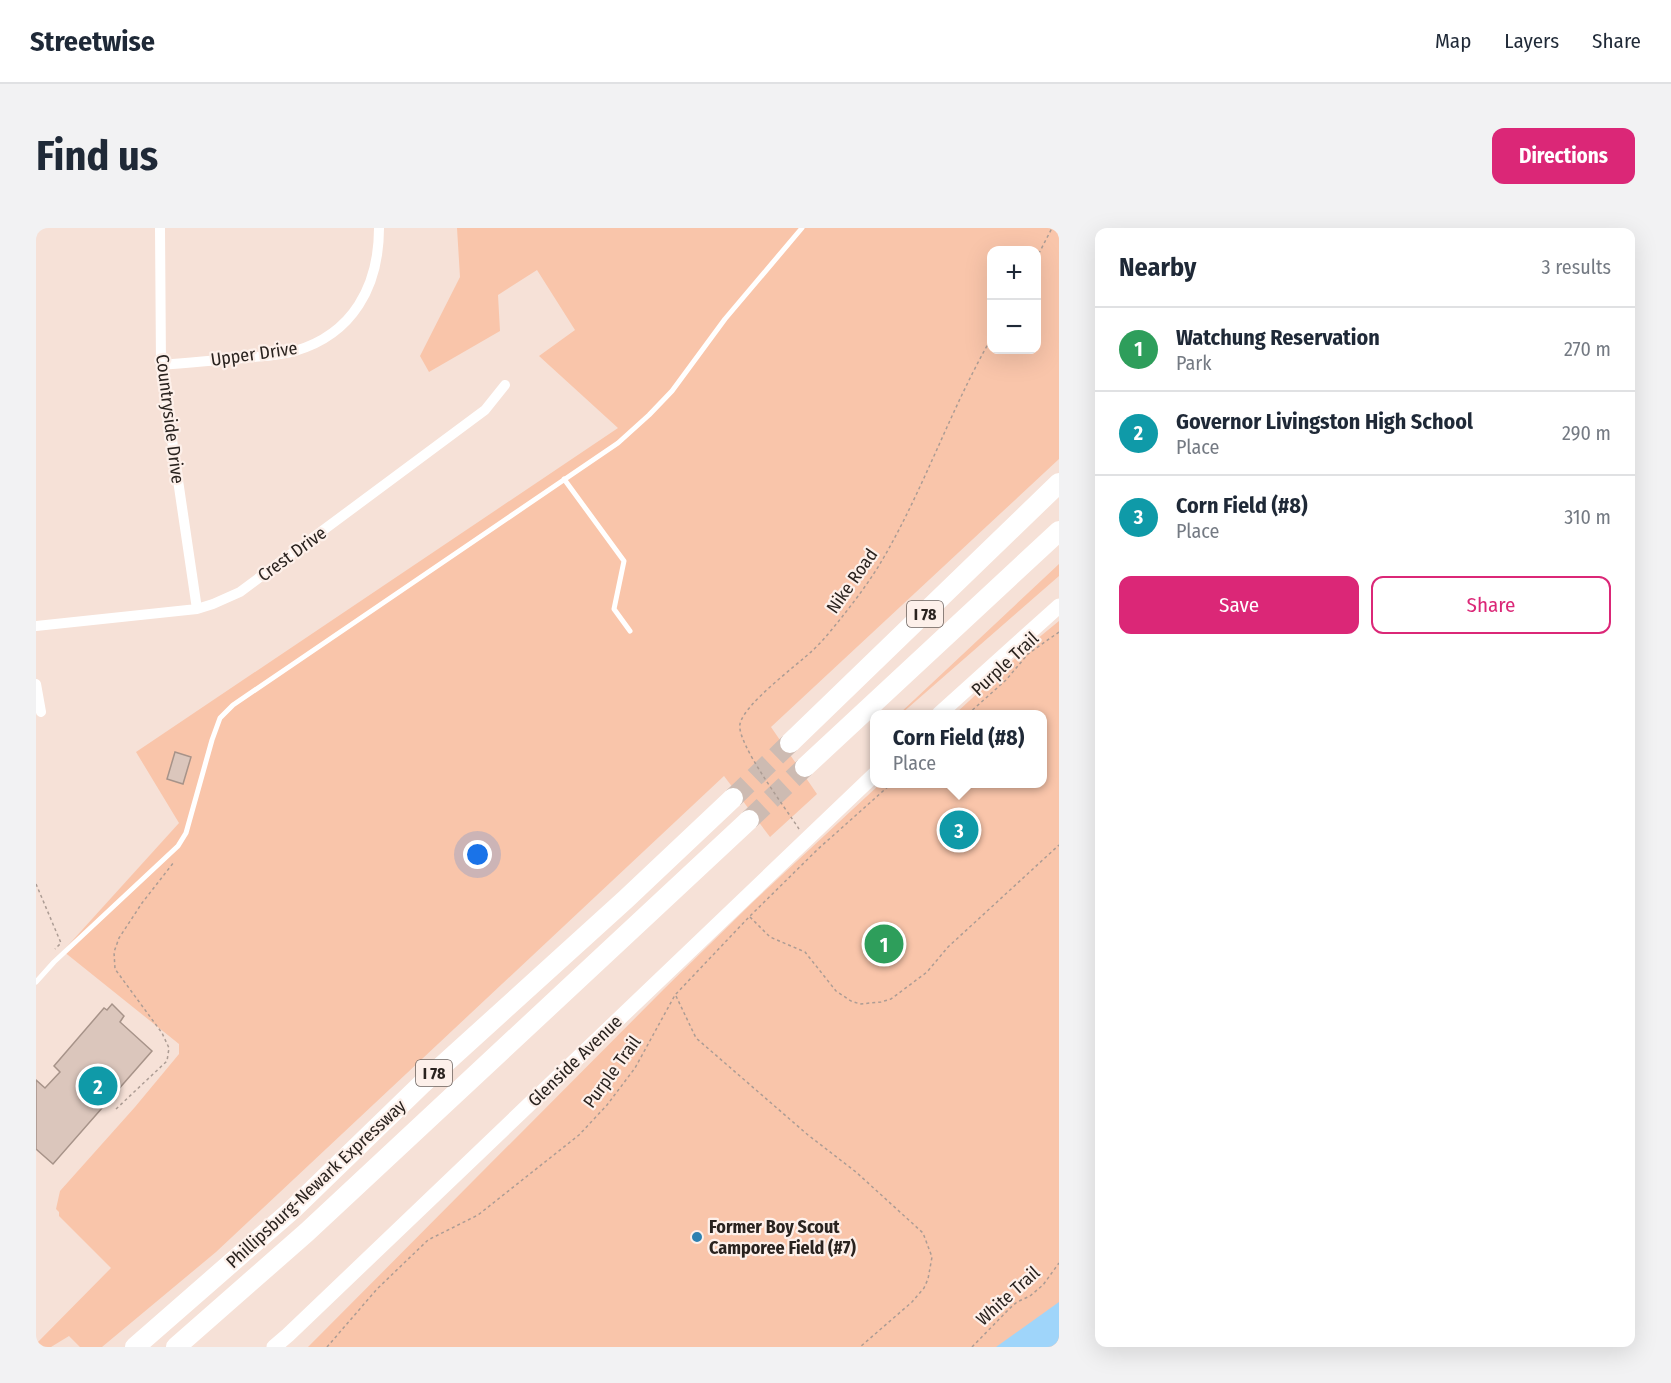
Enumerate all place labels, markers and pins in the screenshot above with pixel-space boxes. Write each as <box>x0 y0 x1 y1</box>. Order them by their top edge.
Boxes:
pin: 3 <box>940 808 978 852</box>
pin: 1 <box>864 922 904 966</box>
pin: 2 <box>78 1064 118 1108</box>
place label: Former Boy Scout Camporee Field (#7) <box>709 1216 856 1259</box>
marker: Former Boy Scout Camporee Field (#7) <box>690 1230 704 1244</box>

